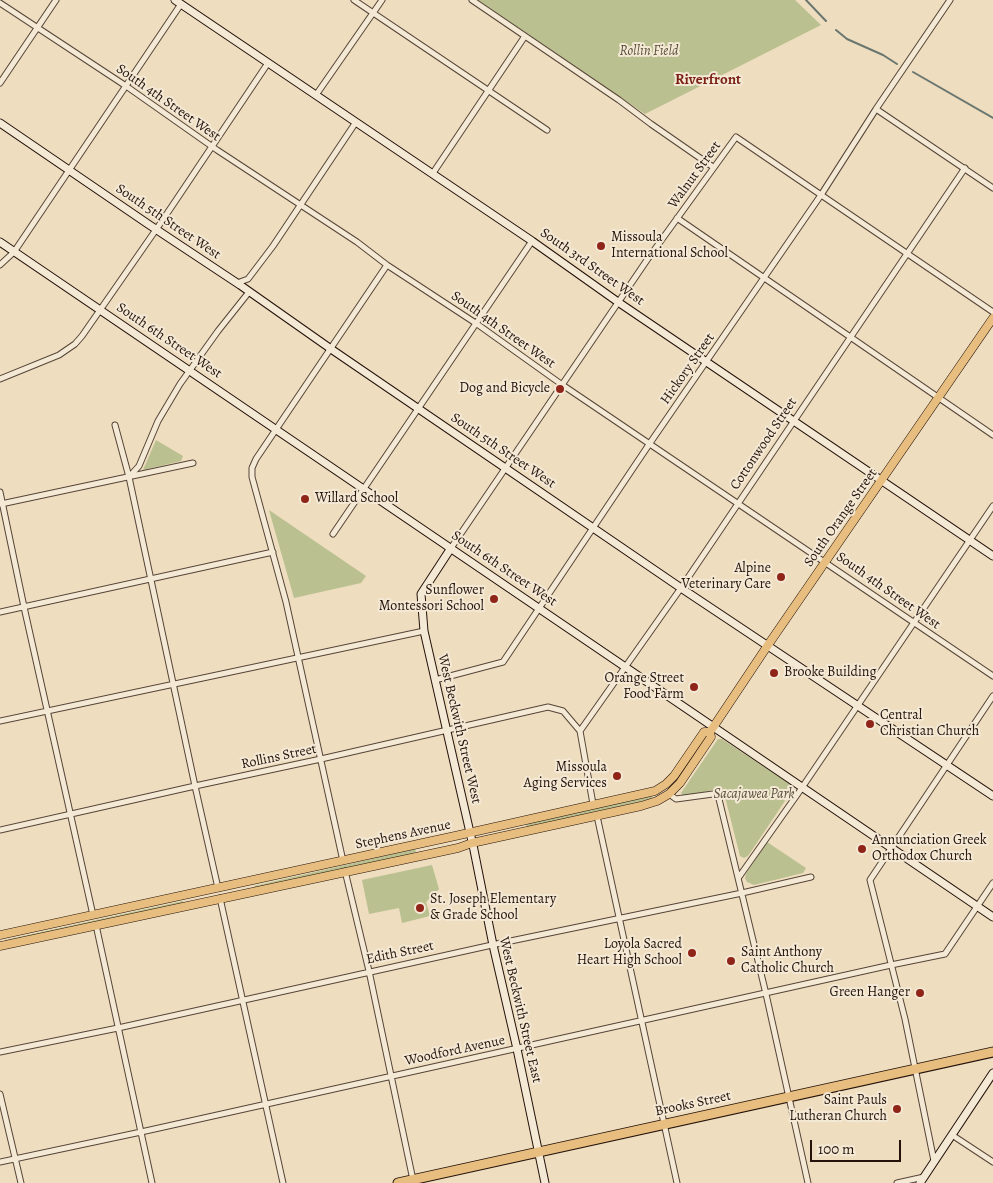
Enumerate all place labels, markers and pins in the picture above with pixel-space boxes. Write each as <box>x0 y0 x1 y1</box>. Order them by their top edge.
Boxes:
place label: Missoula International School <box>611 230 728 262</box>
marker: Missoula International School <box>595 240 607 252</box>
place label: Dog and Bicycle <box>459 381 550 397</box>
marker: Dog and Bicycle <box>554 383 566 395</box>
place label: Willard School <box>315 491 398 507</box>
marker: Willard School <box>299 493 311 505</box>
place label: Alpine Veterinary Care <box>681 561 771 594</box>
marker: Alpine Veterinary Care <box>775 571 787 583</box>
place label: Sunflower Montessori School <box>379 583 484 616</box>
marker: Sunflower Montessori School <box>488 593 500 605</box>
place label: Brooke Building <box>784 665 877 681</box>
marker: Brooke Building <box>768 667 780 679</box>
place label: Orange Street Food Farm <box>604 671 684 704</box>
marker: Orange Street Food Farm <box>688 681 700 693</box>
place label: Central Christian Church <box>880 708 979 740</box>
marker: Central Christian Church <box>864 718 876 730</box>
place label: Missoula Aging Services <box>524 760 607 792</box>
marker: Missoula Aging Services <box>611 770 623 782</box>
place label: Annunciation Greek Orthodox Church <box>872 833 987 866</box>
marker: Annunciation Greek Orthodox Church <box>856 843 868 855</box>
place label: St. Joseph Elementary & Grade School <box>430 892 556 924</box>
marker: St. Joseph Elementary & Grade School <box>414 902 426 914</box>
place label: Loyola Sacred Heart High School <box>577 937 682 970</box>
place label: Saint Anthony Catholic Church <box>741 945 834 978</box>
marker: Loyola Sacred Heart High School <box>686 947 698 959</box>
marker: Saint Anthony Catholic Church <box>725 955 737 967</box>
place label: Green Hanger <box>830 985 910 1001</box>
marker: Green Hanger <box>914 987 926 999</box>
place label: Saint Pauls Lutheran Church <box>789 1093 887 1126</box>
marker: Saint Pauls Lutheran Church <box>891 1103 903 1115</box>

